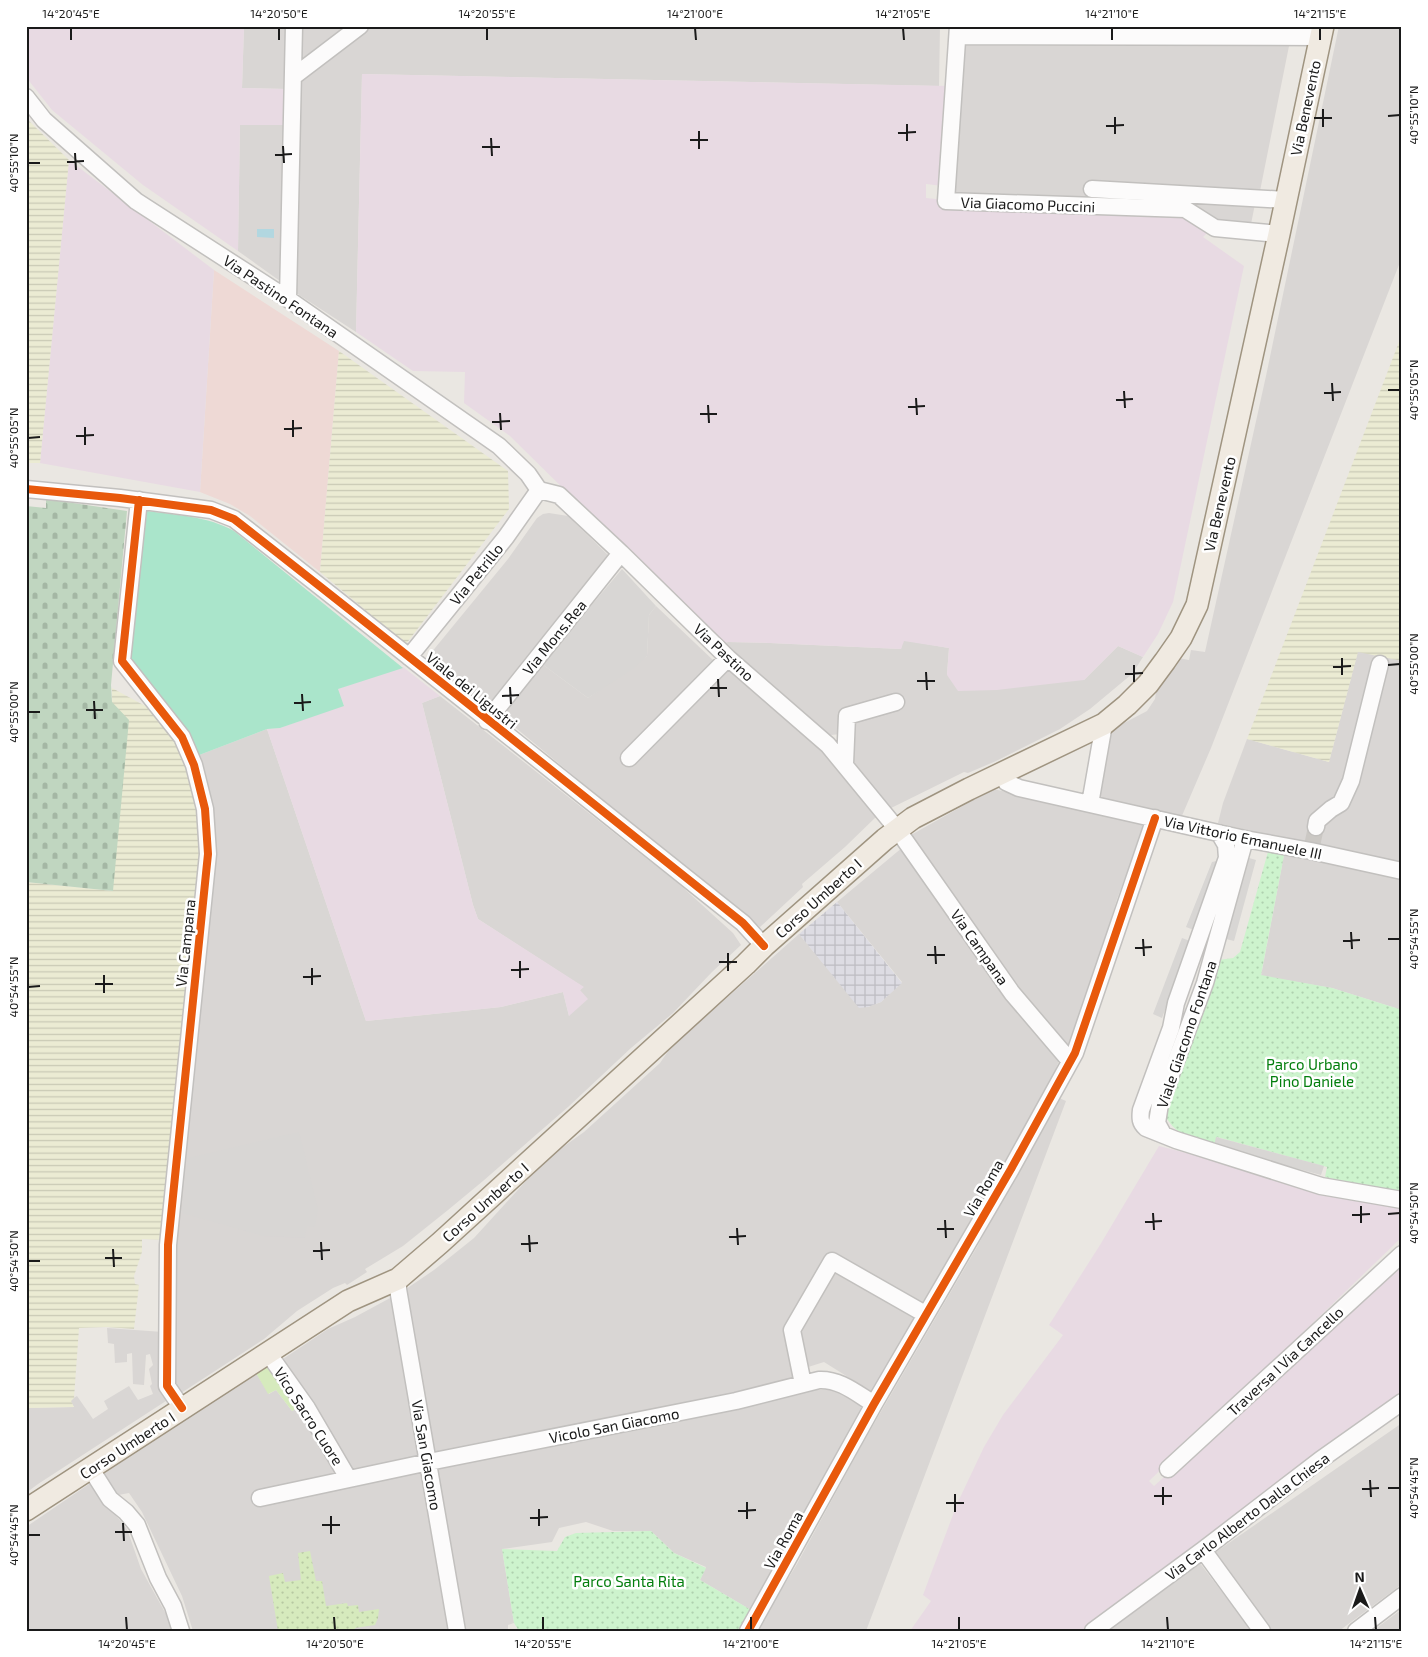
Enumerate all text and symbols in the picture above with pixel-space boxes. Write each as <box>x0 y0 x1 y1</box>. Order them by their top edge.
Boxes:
text: 14°20'45"E <box>42 6 100 20</box>
text: 14°20'50"E <box>250 6 308 20</box>
text: 14°20'55"E <box>459 6 516 20</box>
text: 14°21'00"E <box>667 6 723 20</box>
text: 14°21'05"E <box>875 6 931 20</box>
text: 14°21'10"E <box>1085 6 1139 20</box>
text: 14°21'15"E <box>1294 6 1347 20</box>
street label: Via Benevento <box>1286 58 1324 158</box>
text: 40°55'10"N <box>1406 85 1420 145</box>
text: 40°55'10"N <box>6 133 20 193</box>
street label: Via Giacomo Puccini <box>960 193 1096 215</box>
street label: Via Pastino Fontana <box>220 251 342 341</box>
text: 40°55'05"N <box>1406 360 1420 420</box>
text: 40°55'05"N <box>6 408 20 468</box>
street label: Via Benevento <box>1199 455 1239 553</box>
street label: Via Petrillo <box>446 540 506 608</box>
street label: Via Mons.Rea <box>518 596 590 678</box>
street label: Via Pastino <box>690 620 758 684</box>
text: 40°55'00"N <box>1406 633 1420 695</box>
street label: Viale dei Ligustri <box>423 648 521 732</box>
text: 40°55'00"N <box>6 681 20 743</box>
street label: Via Vittorio Emanuele III <box>1162 811 1324 863</box>
street label: Corso Umberto I <box>771 855 865 941</box>
street label: Via Campana <box>171 898 199 988</box>
street label: Via Campana <box>947 906 1013 988</box>
text: 40°54'55"N <box>1406 909 1420 969</box>
text: 40°54'55"N <box>6 957 20 1017</box>
street label: Viale Giacomo Fontana <box>1152 958 1220 1110</box>
park label: Parco Urbano Pino Daniele <box>1266 1055 1358 1090</box>
street label: Via Roma <box>959 1156 1007 1220</box>
street label: Corso Umberto I <box>438 1159 532 1245</box>
text: 40°54'50"N <box>1406 1182 1420 1244</box>
text: 40°54'50"N <box>6 1230 20 1292</box>
street label: Traversa I Via Cancello <box>1223 1302 1347 1420</box>
street label: Vico Sacro Cuore <box>271 1364 347 1468</box>
street label: Via San Giacomo <box>408 1398 446 1512</box>
street label: Vicolo San Giacomo <box>547 1404 681 1446</box>
street label: Corso Umberto I <box>76 1408 178 1482</box>
street label: Via Carlo Alberto Dalla Chiesa <box>1161 1448 1333 1584</box>
text: 40°54'45"N <box>1406 1457 1420 1519</box>
text: 40°54'45"N <box>6 1504 20 1566</box>
street label: Via Roma <box>760 1508 806 1572</box>
north arrow <box>1336 1564 1386 1614</box>
text: N <box>1354 1568 1365 1585</box>
park label: Parco Santa Rita <box>573 1572 685 1590</box>
text: 14°20'45"E <box>98 1636 156 1650</box>
text: 14°20'50"E <box>306 1636 364 1650</box>
text: 14°20'55"E <box>515 1636 572 1650</box>
text: 14°21'00"E <box>723 1636 779 1650</box>
text: 14°21'05"E <box>931 1636 987 1650</box>
text: 14°21'10"E <box>1141 1636 1195 1650</box>
text: 14°21'15"E <box>1350 1636 1403 1650</box>

